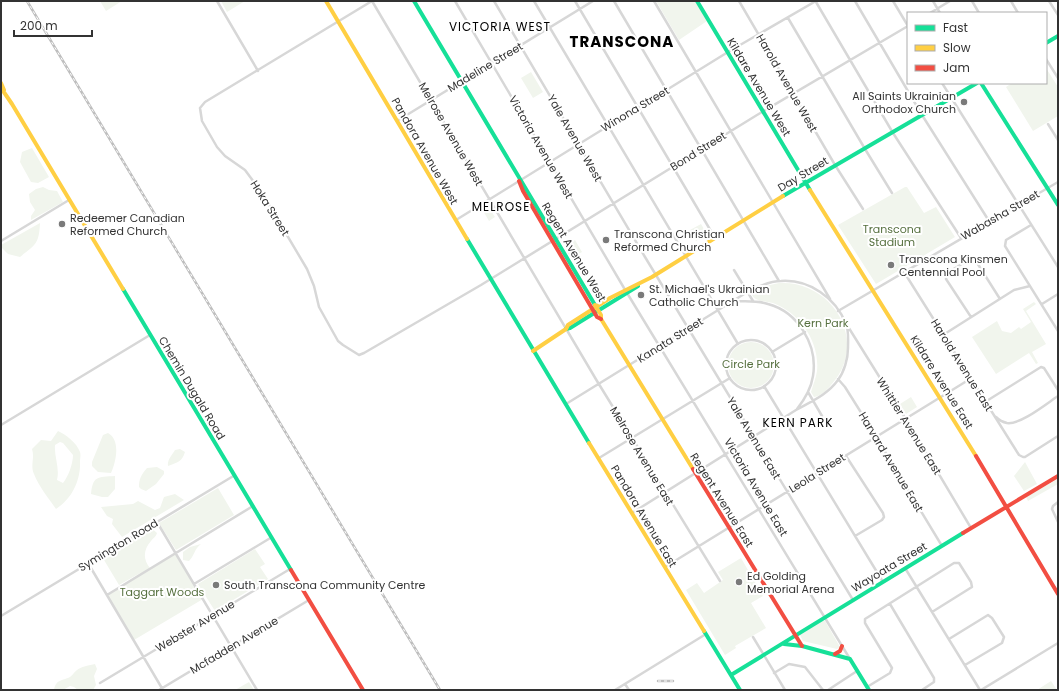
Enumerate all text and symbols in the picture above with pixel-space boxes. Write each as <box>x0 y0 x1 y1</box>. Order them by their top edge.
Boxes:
scale bar <box>14 12 92 38</box>
legend <box>907 12 1047 84</box>
text: 200 m <box>20 17 58 34</box>
district label: VICTORIA WEST <box>449 18 551 35</box>
text: Fast <box>943 19 968 36</box>
district label: TRANSCONA <box>570 31 674 52</box>
street label: Harold Avenue West <box>752 31 822 135</box>
street label: Kildare Avenue West <box>723 35 795 139</box>
street label: Madeline Street <box>444 38 526 96</box>
text: Slow <box>943 39 971 56</box>
text: Jam <box>943 59 970 76</box>
street label: Melrose Avenue West <box>415 79 487 189</box>
street label: Winona Street <box>598 82 672 136</box>
place label: All Saints Ukrainian Orthodox Church <box>852 88 956 117</box>
street label: Yale Avenue West <box>544 92 606 184</box>
street label: Victoria Avenue West <box>505 93 577 201</box>
street label: Pandora Avenue West <box>388 94 462 208</box>
marker: All Saints Ukrainian Orthodox Church <box>959 97 969 107</box>
street label: Bond Street <box>667 127 729 175</box>
street label: Day Street <box>775 153 831 195</box>
street label: Hoka Street <box>247 177 293 239</box>
street label: Wabasha Street <box>958 186 1042 244</box>
district label: MELROSE <box>472 198 530 215</box>
street label: Regent Avenue West <box>538 199 610 305</box>
place label: Redeemer Canadian Reformed Church <box>70 210 185 239</box>
marker: Redeemer Canadian Reformed Church <box>57 219 67 229</box>
park label: Transcona Stadium <box>863 221 921 250</box>
place label: Transcona Christian Reformed Church <box>614 226 725 255</box>
marker: Transcona Christian Reformed Church <box>601 235 611 245</box>
place label: Transcona Kinsmen Centennial Pool <box>899 251 1008 280</box>
marker: Transcona Kinsmen Centennial Pool <box>886 260 896 270</box>
place label: St. Michael's Ukrainian Catholic Church <box>649 281 770 310</box>
marker: St. Michael's Ukrainian Catholic Church <box>636 290 646 300</box>
street label: Kanata Street <box>634 313 706 367</box>
park label: Kern Park <box>797 315 849 331</box>
street label: Harold Avenue East <box>927 316 997 414</box>
street label: Kildare Avenue East <box>907 332 977 432</box>
street label: Chemin Dugald Road <box>155 333 229 443</box>
park label: Circle Park <box>722 356 780 372</box>
street label: Whittier Avenue East <box>873 374 945 478</box>
street label: Yale Avenue East <box>723 394 785 482</box>
street label: Melrose Avenue East <box>606 404 678 508</box>
street label: Harvard Avenue East <box>855 409 927 515</box>
district label: KERN PARK <box>763 414 833 431</box>
street label: Victoria Avenue East <box>720 435 792 539</box>
street label: Leola Street <box>786 449 848 497</box>
street label: Regent Avenue East <box>686 450 758 550</box>
street label: Pandora Avenue East <box>607 462 681 570</box>
street label: Symington Road <box>75 515 161 575</box>
street label: Wayoata Street <box>848 538 930 596</box>
place label: Ed Golding Memorial Arena <box>747 568 834 597</box>
place label: South Transcona Community Centre <box>224 577 425 593</box>
marker: Ed Golding Memorial Arena <box>734 577 744 587</box>
marker: South Transcona Community Centre <box>211 580 221 590</box>
park label: Taggart Woods <box>120 584 205 600</box>
street label: Webster Avenue <box>152 596 238 656</box>
street label: Mcfadden Avenue <box>187 612 281 678</box>

